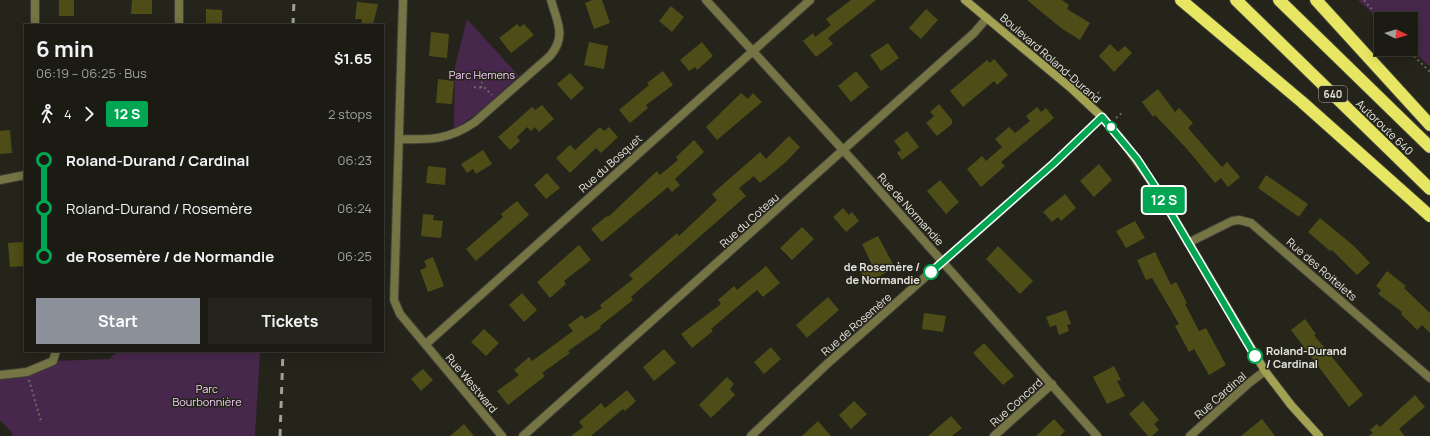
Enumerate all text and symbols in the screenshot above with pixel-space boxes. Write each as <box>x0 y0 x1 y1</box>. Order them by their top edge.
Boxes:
street label: Boulevard Roland-Durand <box>997 10 1105 106</box>
north arrow <box>1374 12 1418 56</box>
map controls <box>1374 12 1418 56</box>
text: 6 min <box>36 34 94 64</box>
text: $1.65 <box>334 48 372 69</box>
text: 06:19 – 06:25 · Bus <box>36 64 147 82</box>
park label: Parc Hemens <box>449 67 515 82</box>
road number: 640 <box>1319 86 1347 102</box>
street label: Autoroute 640 <box>1353 96 1417 158</box>
icon: walk <box>36 103 58 125</box>
icon: forward <box>78 103 100 125</box>
text: 12 S <box>114 104 140 123</box>
text: 4 <box>64 105 72 123</box>
text: 2 stops <box>328 105 372 123</box>
unlabelled marker <box>1105 121 1117 133</box>
street label: Rue du Bosquet <box>575 131 645 195</box>
text: Roland-Durand / Cardinal <box>66 150 249 171</box>
text: 06:23 <box>338 151 372 169</box>
street label: Rue de Normandie <box>874 170 948 249</box>
line badge: 12 S <box>1136 187 1192 213</box>
street label: Rue du Coteau <box>716 189 782 251</box>
text: 12 S <box>1151 190 1177 209</box>
text: Roland-Durand / Rosemère <box>66 198 252 219</box>
text: 06:24 <box>337 199 372 217</box>
street label: Rue des Roitelets <box>1284 234 1361 304</box>
text: de Rosemère / de Normandie <box>66 246 274 267</box>
text: 06:25 <box>337 247 372 265</box>
place label: de Rosemère / de Normandie <box>844 259 920 287</box>
marker: de Rosemère / de Normandie <box>923 264 939 280</box>
street label: Rue de Rosemère <box>818 289 895 359</box>
button: Start <box>36 298 200 344</box>
button: Tickets <box>208 298 372 344</box>
place label: Roland-Durand / Cardinal <box>1266 343 1347 371</box>
marker: Roland-Durand / Cardinal <box>1247 348 1263 364</box>
street label: Rue Westward <box>443 350 501 416</box>
street label: Rue Cardinal <box>1191 368 1249 422</box>
street label: Rue Concord <box>987 374 1045 430</box>
park label: Parc Bourbonnière <box>172 381 242 409</box>

